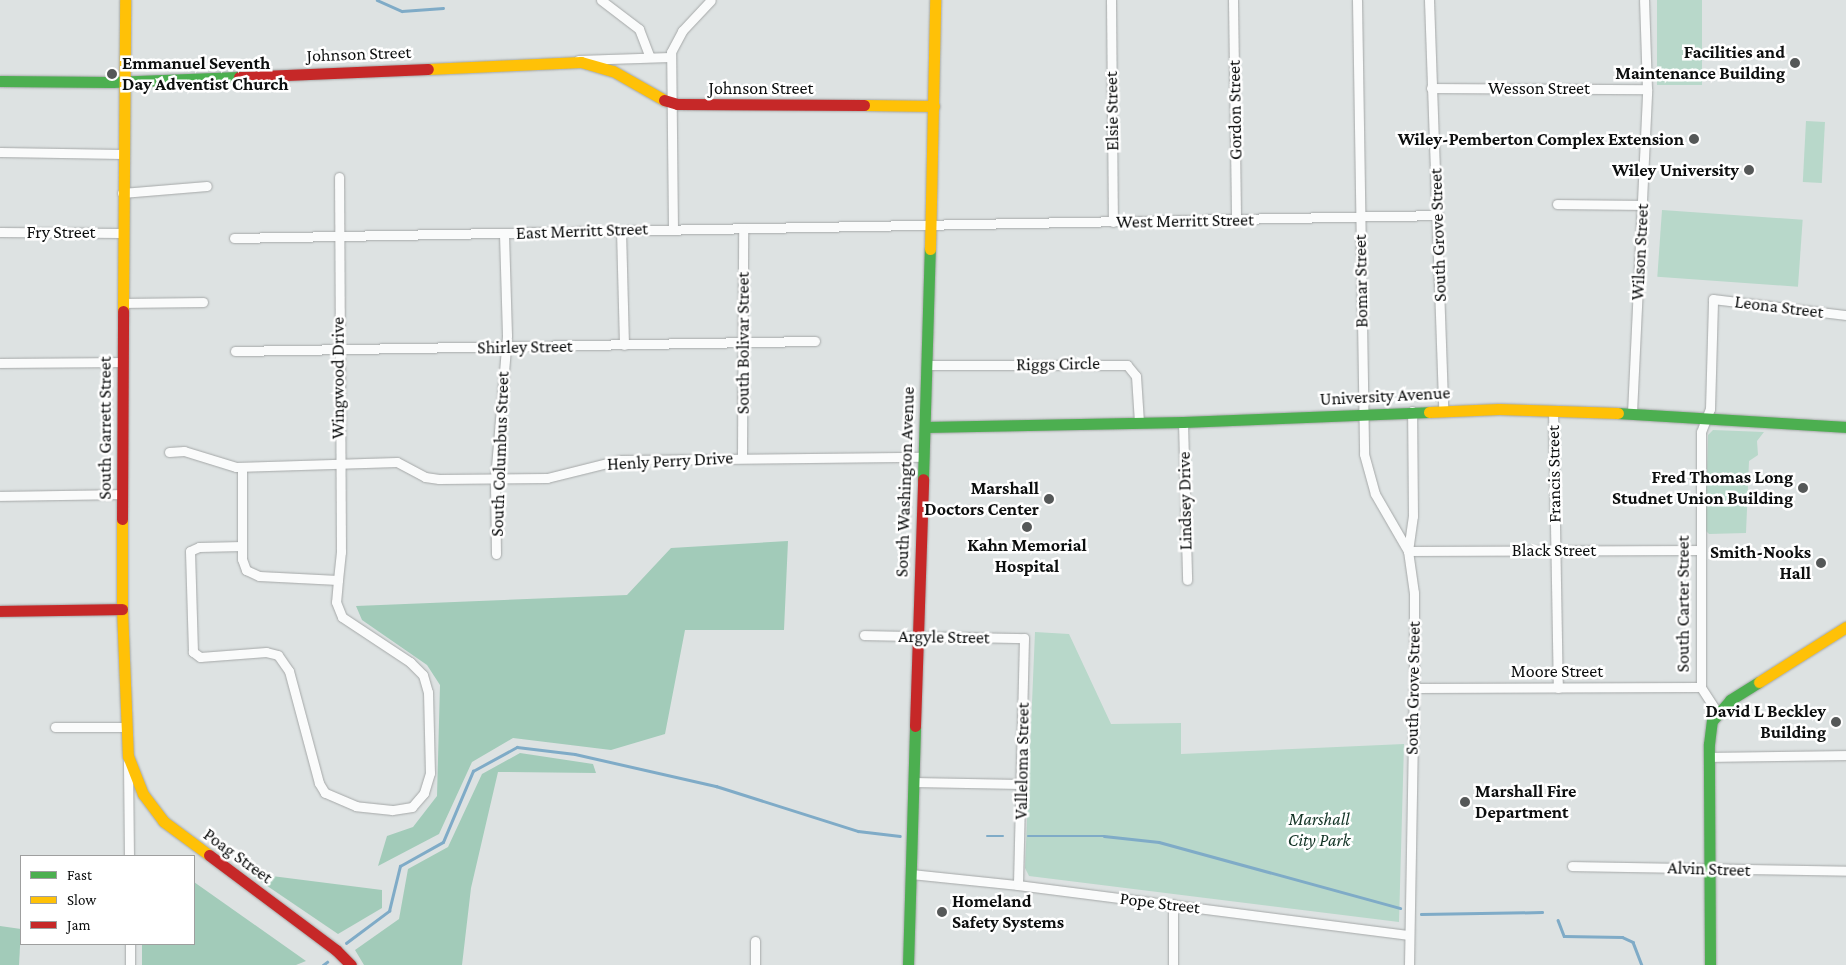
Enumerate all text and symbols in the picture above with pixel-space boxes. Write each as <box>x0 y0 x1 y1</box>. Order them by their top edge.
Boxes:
street label: Johnson Street <box>306 41 412 67</box>
place label: Facilities and Maintenance Building <box>1615 42 1785 84</box>
place label: Emmanuel Seventh Day Adventist Church <box>122 53 289 96</box>
marker: Facilities and Maintenance Building <box>1789 57 1801 69</box>
street label: Gordon Street <box>1223 60 1247 160</box>
marker: Emmanuel Seventh Day Adventist Church <box>106 68 118 80</box>
street label: Elsie Street <box>1101 71 1123 151</box>
street label: Johnson Street <box>709 77 813 99</box>
street label: Wesson Street <box>1488 77 1590 99</box>
place label: Wiley-Pemberton Complex Extension <box>1398 128 1684 150</box>
marker: Wiley-Pemberton Complex Extension <box>1688 133 1700 145</box>
place label: Wiley University <box>1612 159 1739 181</box>
marker: Wiley University <box>1743 164 1755 176</box>
street label: South Grove Street <box>1425 168 1451 302</box>
street label: Wilson Street <box>1627 203 1653 301</box>
street label: West Merritt Street <box>1116 209 1254 233</box>
street label: East Merritt Street <box>515 218 649 244</box>
street label: Fry Street <box>26 221 96 243</box>
street label: Bomar Street <box>1349 234 1373 328</box>
street label: South Bolivar Street <box>732 272 754 414</box>
street label: Leona Street <box>1733 291 1825 323</box>
street label: Wingwood Drive <box>327 317 349 439</box>
street label: Shirley Street <box>477 335 573 359</box>
street label: Riggs Circle <box>1016 352 1100 376</box>
street label: South Garrett Street <box>94 356 116 500</box>
street label: South Columbus Street <box>486 371 514 537</box>
street label: University Avenue <box>1319 382 1451 410</box>
street label: South Washington Avenue <box>891 386 919 578</box>
street label: Francis Street <box>1542 425 1566 523</box>
street label: Henly Perry Drive <box>607 447 733 475</box>
street label: Lindsey Drive <box>1173 452 1197 550</box>
place label: Fred Thomas Long Studnet Union Building <box>1612 467 1793 509</box>
place label: Marshall Doctors Center <box>924 478 1039 520</box>
marker: Fred Thomas Long Studnet Union Building <box>1797 482 1809 494</box>
marker: Marshall Doctors Center <box>1043 493 1055 505</box>
marker: Kahn Memorial Hospital <box>1021 521 1033 533</box>
place label: Kahn Memorial Hospital <box>967 535 1087 578</box>
street label: South Carter Street <box>1672 536 1694 672</box>
street label: Black Street <box>1512 539 1596 561</box>
place label: Smith-Nooks Hall <box>1710 542 1811 584</box>
marker: Smith-Nooks Hall <box>1815 557 1827 569</box>
street label: South Grove Street <box>1401 621 1425 755</box>
street label: Argyle Street <box>898 625 990 649</box>
street label: Moore Street <box>1511 660 1603 682</box>
place label: David L Beckley Building <box>1705 701 1826 744</box>
street label: Valleloma Street <box>1010 702 1034 820</box>
marker: David L Beckley Building <box>1830 716 1842 728</box>
place label: Marshall Fire Department <box>1475 781 1576 824</box>
marker: Marshall Fire Department <box>1459 796 1471 808</box>
park label: Marshall City Park <box>1288 809 1350 852</box>
street label: Poag Street <box>199 824 277 888</box>
legend <box>20 855 195 945</box>
street label: Alvin Street <box>1667 857 1751 881</box>
text: Fast <box>67 867 92 883</box>
street label: Pope Street <box>1119 887 1201 919</box>
place label: Homeland Safety Systems <box>952 891 1064 934</box>
text: Slow <box>67 892 96 908</box>
marker: Homeland Safety Systems <box>936 906 948 918</box>
text: Jam <box>67 917 90 933</box>

